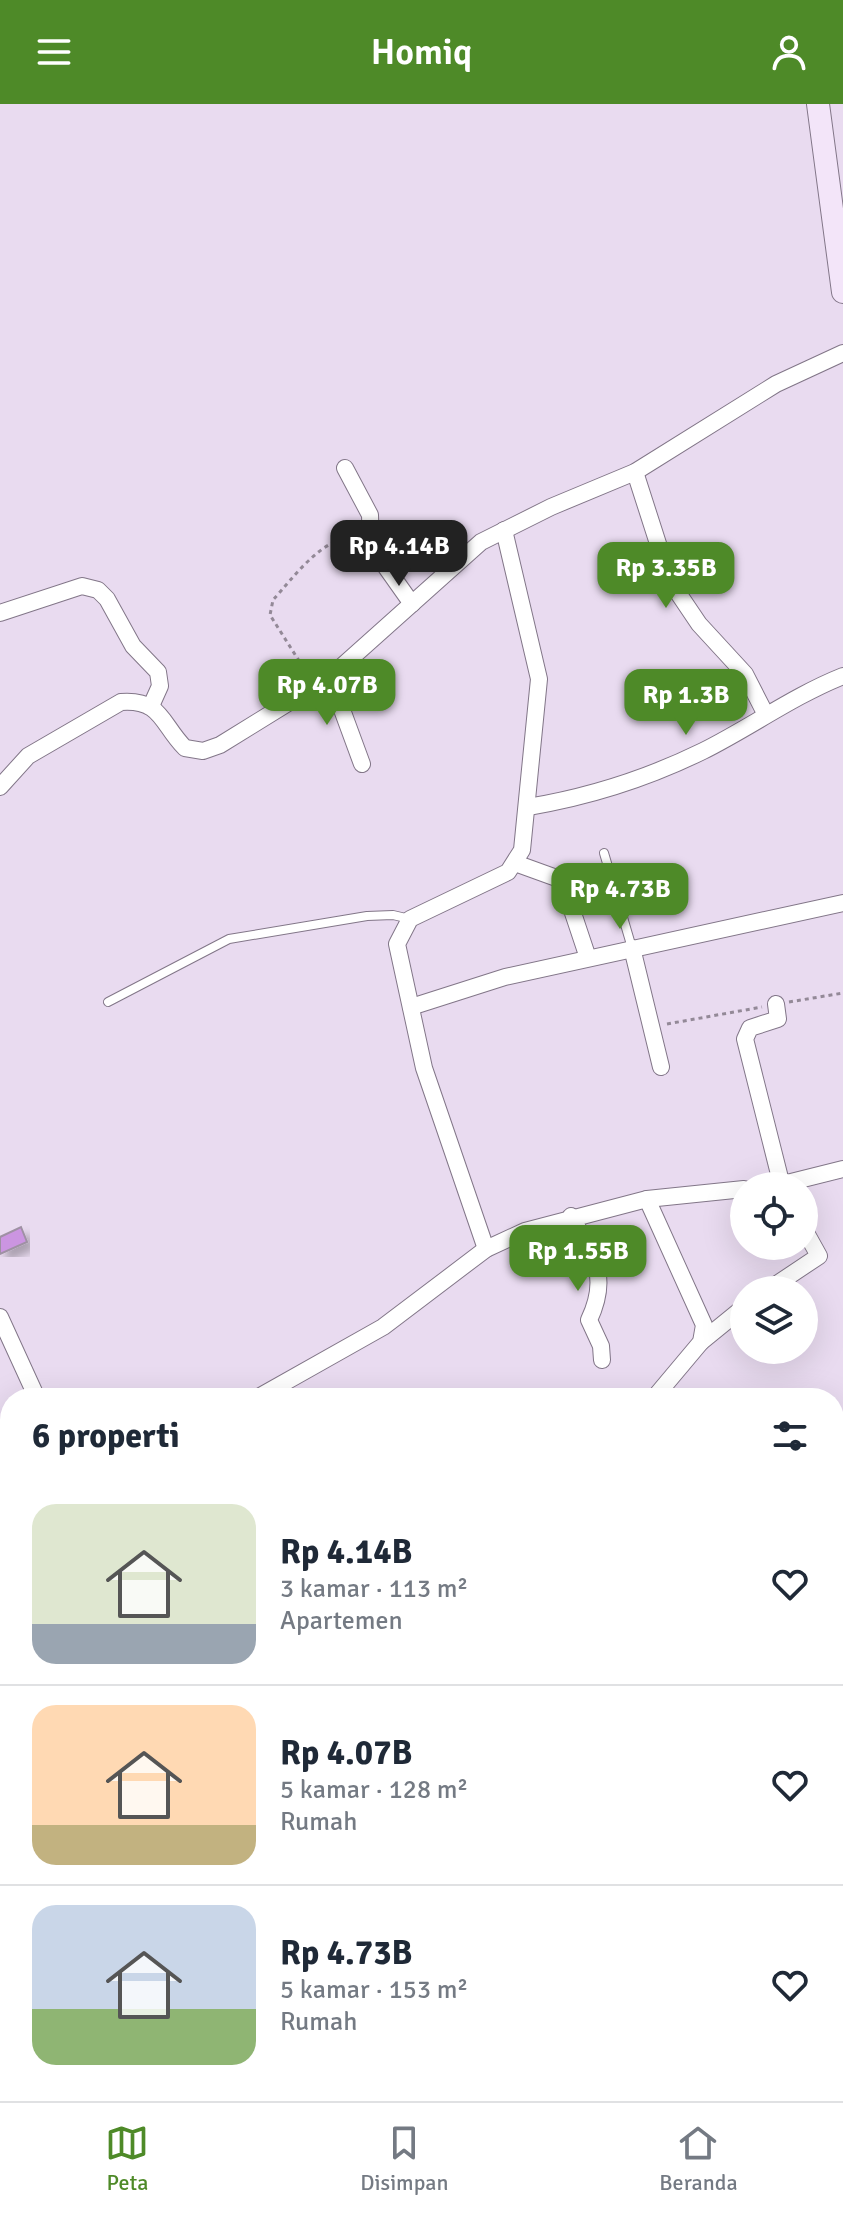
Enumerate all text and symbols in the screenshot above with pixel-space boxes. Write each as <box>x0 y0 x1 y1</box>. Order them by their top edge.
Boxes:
icon: menu <box>32 30 76 74</box>
text: Homiq <box>371 30 472 75</box>
icon: person <box>767 30 811 74</box>
pin: Rp 4.14B <box>316 520 482 588</box>
text: Rp 4.14B <box>348 530 450 562</box>
pin: Rp 3.35B <box>583 542 749 610</box>
text: Rp 3.35B <box>615 552 717 584</box>
pin: Rp 4.07B <box>244 659 410 727</box>
text: Rp 4.07B <box>276 669 378 701</box>
pin: Rp 1.3B <box>612 669 760 737</box>
text: Rp 1.3B <box>642 679 730 711</box>
pin: Rp 4.73B <box>537 863 703 931</box>
text: Rp 4.73B <box>569 873 671 905</box>
map controls <box>730 1172 818 1364</box>
button: locate <box>730 1172 818 1260</box>
pin: Rp 1.55B <box>495 1225 661 1293</box>
text: Rp 1.55B <box>527 1235 629 1267</box>
button: layers <box>730 1276 818 1364</box>
icon: filters <box>768 1414 812 1458</box>
text: 6 properti <box>32 1415 180 1457</box>
text: Rp 4.14B <box>280 1531 412 1573</box>
icon: home <box>96 1536 192 1632</box>
icon: heart <box>768 1562 812 1606</box>
text: 3 kamar · 113 m² <box>280 1573 468 1605</box>
text: Apartemen <box>280 1605 403 1637</box>
text: Rp 4.07B <box>280 1732 412 1774</box>
icon: home <box>96 1737 192 1833</box>
icon: heart <box>768 1763 812 1807</box>
text: 5 kamar · 128 m² <box>280 1774 468 1806</box>
text: Rumah <box>280 1806 357 1838</box>
text: Rp 4.73B <box>280 1932 412 1974</box>
icon: home <box>96 1937 192 2033</box>
icon: heart <box>768 1963 812 2007</box>
text: 5 kamar · 153 m² <box>280 1974 468 2006</box>
text: Rumah <box>280 2006 357 2038</box>
tab: Peta <box>105 2121 149 2196</box>
tab: Disimpan <box>360 2121 448 2196</box>
tab: Beranda <box>659 2121 738 2196</box>

